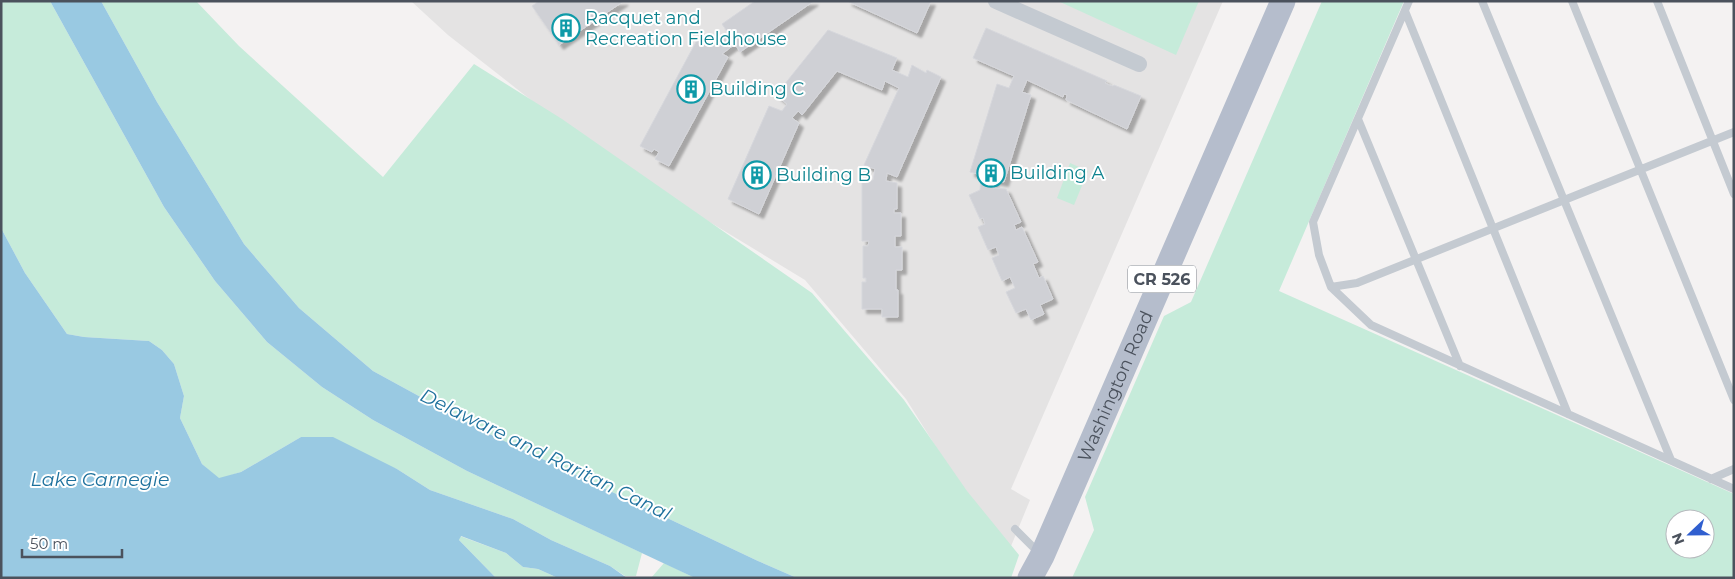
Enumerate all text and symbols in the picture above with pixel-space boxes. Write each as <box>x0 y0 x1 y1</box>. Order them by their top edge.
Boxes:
place label: Racquet and Recreation Fieldhouse <box>585 7 787 50</box>
building icon: Racquet and Recreation Fieldhouse <box>551 13 581 43</box>
building icon: Building C <box>676 74 706 104</box>
place label: Building C <box>710 78 805 100</box>
building icon: Building A <box>976 158 1006 188</box>
building icon: Building B <box>742 160 772 190</box>
place label: Building A <box>1010 162 1105 184</box>
place label: Building B <box>776 164 871 186</box>
road number: CR 526 <box>1128 266 1196 292</box>
street label: Washington Road <box>1073 308 1158 465</box>
water label: Delaware and Raritan Canal <box>417 384 676 526</box>
water label: Lake Carnegie <box>31 468 169 491</box>
north arrow <box>1665 509 1715 559</box>
scale bar <box>22 526 122 558</box>
text: N <box>1667 530 1688 547</box>
text: 50 m <box>30 534 68 553</box>

